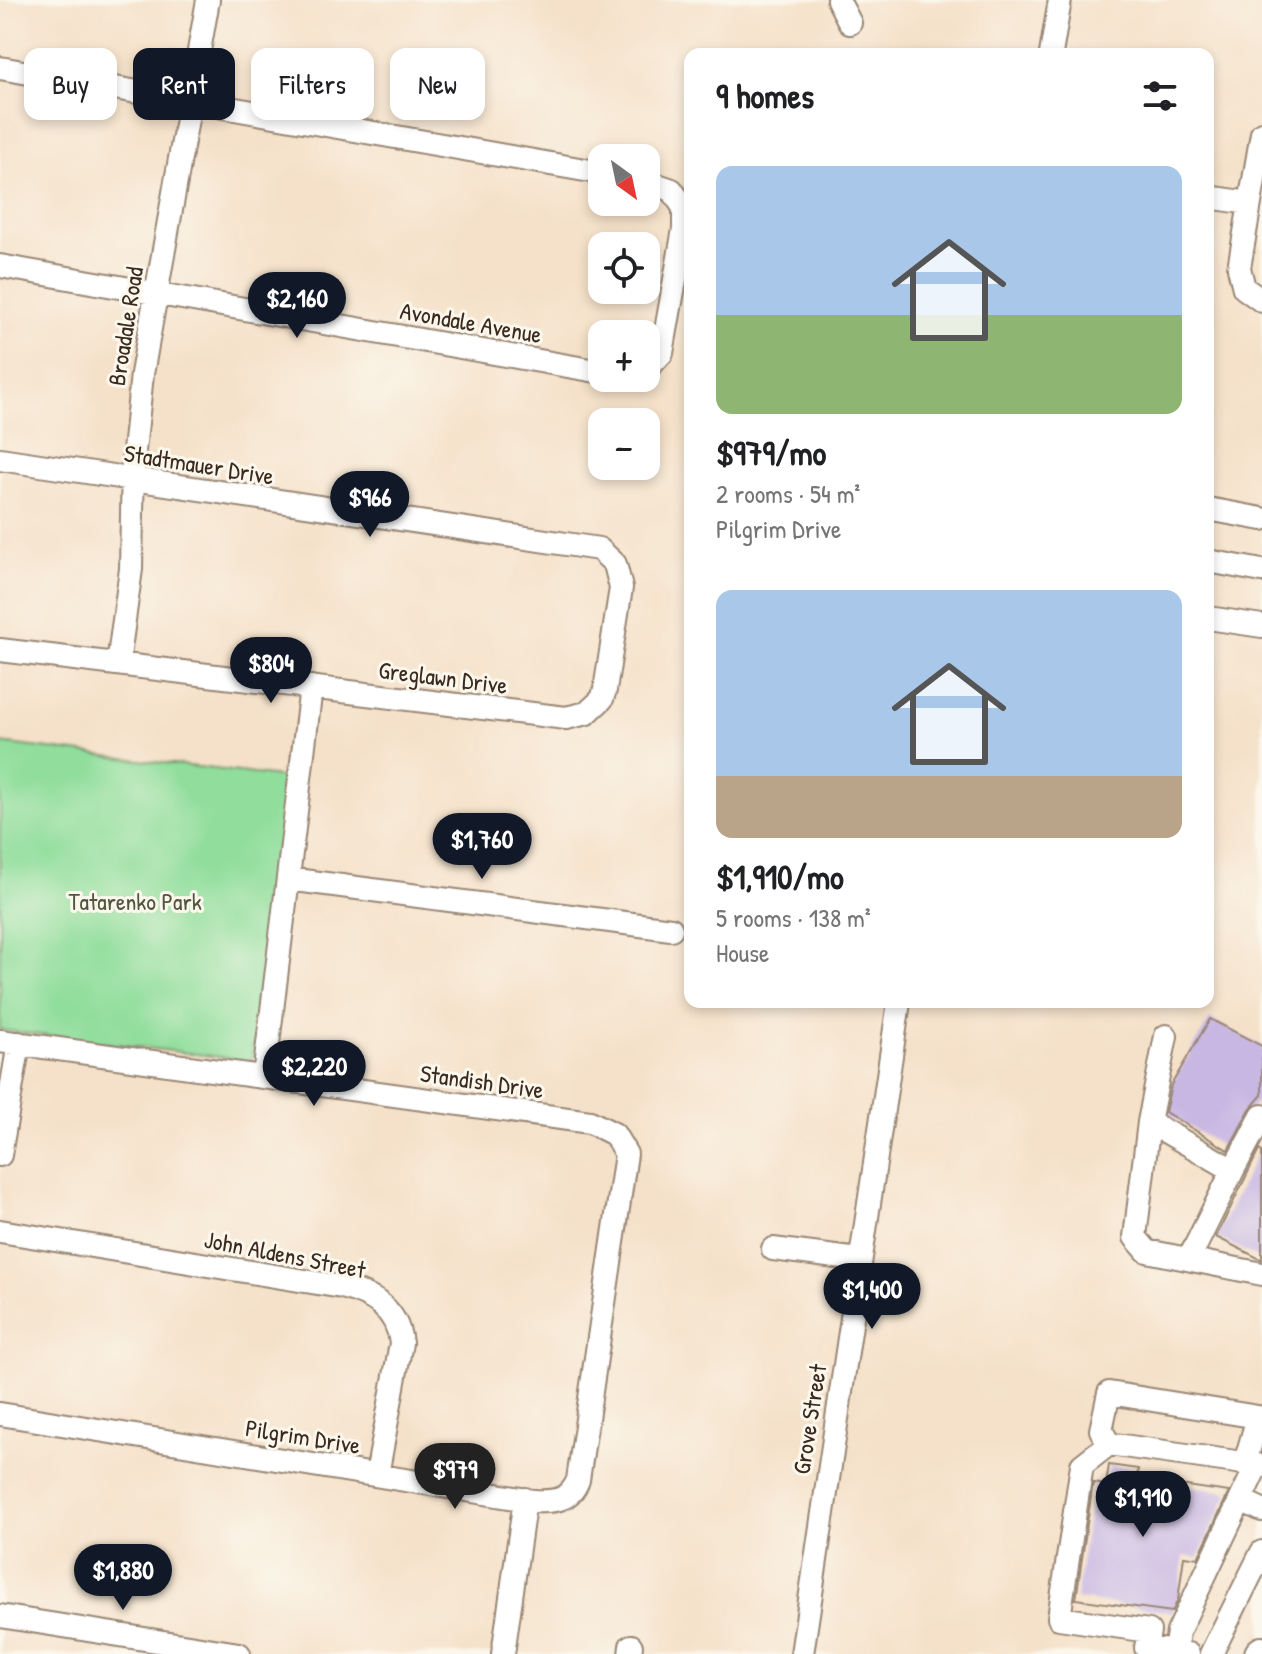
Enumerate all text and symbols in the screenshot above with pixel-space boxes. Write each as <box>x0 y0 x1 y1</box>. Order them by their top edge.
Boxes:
chip: Buy <box>24 48 117 120</box>
chip: Rent <box>133 48 235 120</box>
chip: Filters <box>251 48 374 120</box>
chip: New <box>390 48 485 120</box>
text: 9 homes <box>716 73 814 119</box>
icon: filters <box>1138 74 1182 118</box>
north arrow <box>588 144 660 216</box>
map controls <box>588 144 660 480</box>
icon: home <box>877 218 1021 362</box>
button: locate <box>588 232 660 304</box>
street label: Broadale Road <box>100 264 150 388</box>
pin: $2,160 <box>232 272 362 340</box>
text: $2,160 <box>266 280 328 315</box>
street label: Avondale Avenue <box>398 294 545 350</box>
button: + <box>588 320 660 392</box>
button: − <box>588 408 660 480</box>
text: $979/mo <box>716 430 826 476</box>
street label: Stadtmauer Drive <box>122 436 277 492</box>
pin: $966 <box>323 471 417 539</box>
text: 2 rooms · 54 m² <box>716 476 860 511</box>
text: $966 <box>348 479 392 514</box>
text: Pilgrim Drive <box>716 511 841 546</box>
pin: $804 <box>224 637 318 705</box>
icon: home <box>877 642 1021 786</box>
text: $804 <box>248 645 294 680</box>
street label: Greglawn Drive <box>377 653 510 701</box>
pin: $1,760 <box>417 813 547 881</box>
text: $1,760 <box>451 821 513 856</box>
text: $1,910/mo <box>716 854 844 900</box>
park label: Tatarenko Park <box>68 885 202 917</box>
text: 5 rooms · 138 m² <box>716 900 871 935</box>
text: House <box>716 935 769 970</box>
pin: $2,220 <box>249 1040 379 1108</box>
text: $2,220 <box>281 1048 347 1083</box>
street label: Standish Drive <box>418 1057 546 1106</box>
street label: John Aldens Street <box>202 1223 369 1285</box>
pin: $1,400 <box>807 1263 937 1331</box>
text: $1,400 <box>842 1271 902 1306</box>
street label: Grove Street <box>785 1361 834 1476</box>
street label: Pilgrim Drive <box>243 1411 363 1461</box>
pin: $979 <box>408 1443 502 1511</box>
text: $979 <box>432 1451 478 1486</box>
pin: $1,910 <box>1078 1471 1208 1539</box>
text: $1,910 <box>1114 1479 1172 1514</box>
pin: $1,880 <box>58 1544 188 1612</box>
text: $1,880 <box>92 1552 154 1587</box>

